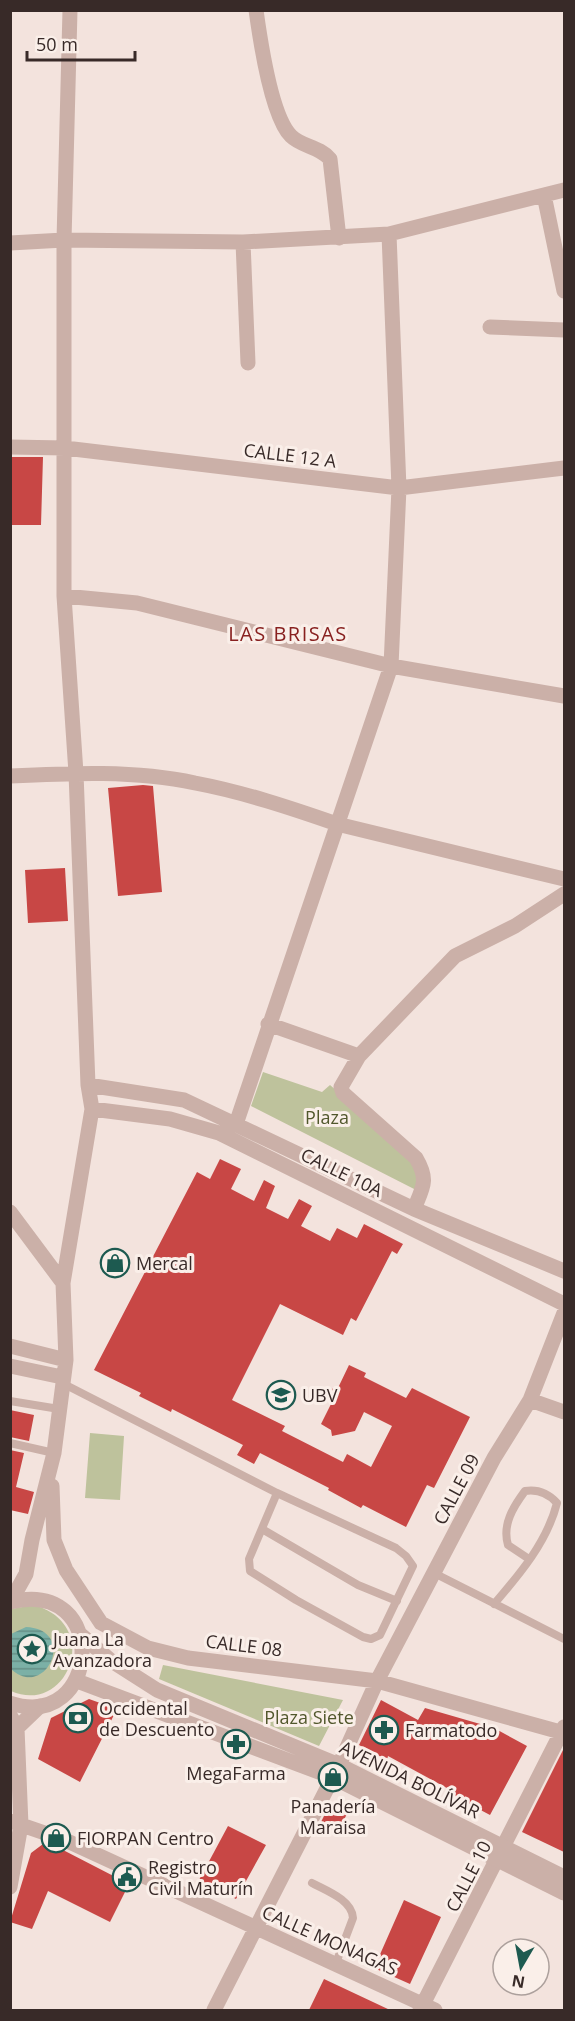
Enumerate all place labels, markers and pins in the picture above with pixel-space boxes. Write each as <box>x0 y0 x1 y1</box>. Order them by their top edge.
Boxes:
shop icon: Mercal <box>99 1247 131 1279</box>
place label: Mercal <box>136 1251 193 1275</box>
school or university icon: UBV <box>265 1379 297 1411</box>
place label: UBV <box>302 1383 338 1407</box>
place label: Juana La Avanzadora <box>51 1627 152 1672</box>
place icon: Juana La Avanzadora <box>16 1633 48 1665</box>
place label: Occidental de Descuento <box>99 1696 215 1741</box>
bank icon: Occidental de Descuento <box>62 1702 94 1734</box>
pharmacy icon: Farmatodo <box>368 1714 400 1746</box>
place label: Farmatodo <box>405 1718 497 1742</box>
pharmacy icon: MegaFarma <box>220 1728 252 1760</box>
place label: MegaFarma <box>186 1761 286 1785</box>
shop icon: Panadería Maraisa <box>317 1761 349 1793</box>
place label: Panadería Maraisa <box>291 1794 375 1839</box>
shop icon: FIORPAN Centro <box>40 1822 72 1854</box>
place label: FIORPAN Centro <box>77 1826 214 1850</box>
place label: Registro Civil Maturín <box>148 1855 253 1900</box>
public building icon: Registro Civil Maturín <box>111 1861 143 1893</box>

